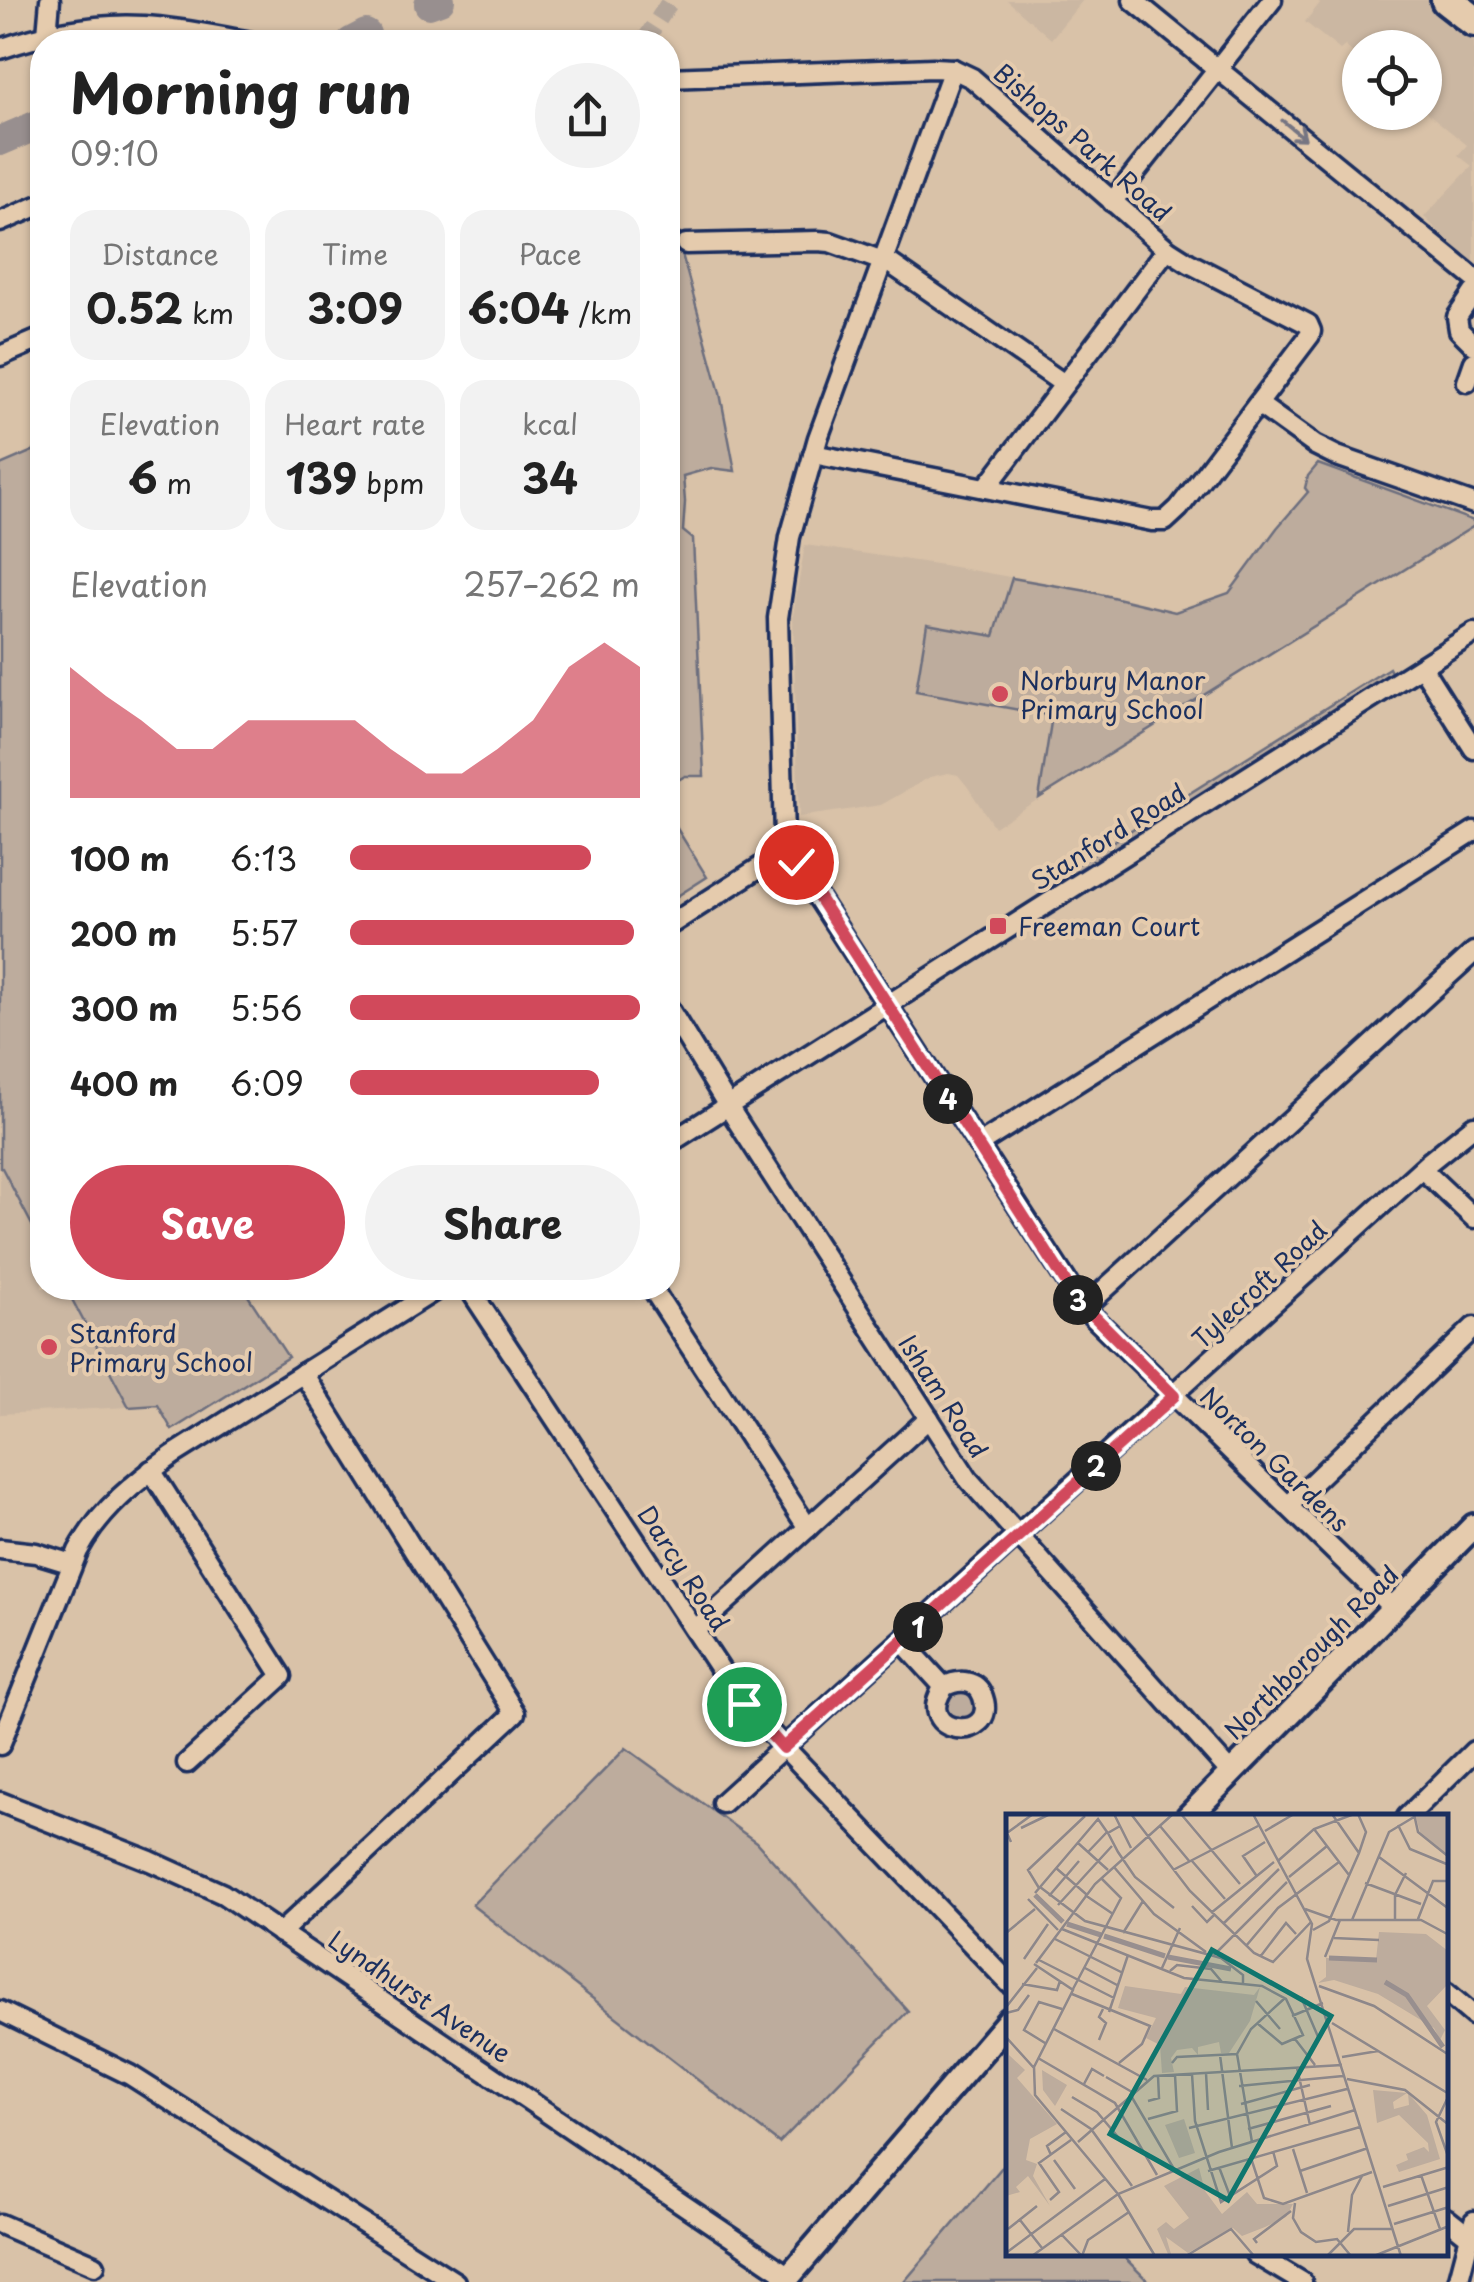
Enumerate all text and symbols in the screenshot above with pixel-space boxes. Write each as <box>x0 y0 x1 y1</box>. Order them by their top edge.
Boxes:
map controls <box>1342 30 1442 130</box>
button: locate <box>1342 30 1442 130</box>
text: Morning run <box>70 50 412 133</box>
street label: Bishops Park Road <box>986 54 1180 230</box>
button: share <box>535 63 640 168</box>
one-way arrow <box>1280 119 1306 141</box>
text: 09:10 <box>70 129 159 177</box>
text: Distance <box>101 232 219 275</box>
text: Time <box>322 232 388 275</box>
text: Pace <box>518 232 582 275</box>
text: 0.52 <box>86 275 183 338</box>
text: 3:09 <box>307 275 403 338</box>
text: 6:04 <box>468 275 569 338</box>
text: km <box>183 291 234 334</box>
text: /km <box>569 291 632 334</box>
text: Elevation <box>100 402 220 445</box>
text: Heart rate <box>284 402 426 445</box>
text: kcal <box>522 402 578 445</box>
text: 6 <box>128 445 157 508</box>
text: 139 <box>285 445 357 508</box>
text: 34 <box>522 445 578 508</box>
text: m <box>157 461 192 504</box>
text: bpm <box>357 461 425 504</box>
text: Elevation <box>70 560 208 608</box>
text: 257–262 m <box>463 560 640 608</box>
place label: Norbury Manor Primary School <box>1020 661 1206 728</box>
marker: Norbury Manor Primary School <box>989 683 1011 705</box>
street label: Stanford Road <box>1023 773 1193 899</box>
pin <box>754 820 839 905</box>
text: 100 m <box>70 834 170 882</box>
text: 6:13 <box>230 834 297 882</box>
icon: check <box>769 835 824 890</box>
place label: Freeman Court <box>1018 907 1200 945</box>
text: 200 m <box>70 909 177 957</box>
text: 5:57 <box>230 909 298 957</box>
marker: Freeman Court <box>987 915 1009 937</box>
text: 300 m <box>70 984 178 1032</box>
text: 5:56 <box>230 984 303 1032</box>
text: 400 m <box>70 1059 178 1107</box>
text: 6:09 <box>230 1059 304 1107</box>
pin: 4 <box>923 1074 973 1124</box>
text: 4 <box>938 1077 958 1120</box>
button: Save <box>70 1165 345 1280</box>
button: Share <box>365 1165 640 1280</box>
street label: Tylecroft Road <box>1183 1211 1335 1357</box>
pin: 3 <box>1053 1275 1103 1325</box>
text: 3 <box>1069 1278 1087 1321</box>
place label: Stanford Primary School <box>69 1314 253 1381</box>
street label: Isham Road <box>890 1327 998 1465</box>
marker: Stanford Primary School <box>38 1336 60 1358</box>
street label: Norton Gardens <box>1192 1378 1358 1540</box>
pin: 2 <box>1071 1441 1121 1491</box>
text: 2 <box>1086 1444 1106 1487</box>
street label: Darcy Road <box>629 1497 739 1639</box>
street label: Northborough Road <box>1215 1556 1407 1748</box>
pin: 1 <box>893 1602 943 1652</box>
text: 1 <box>911 1605 925 1648</box>
pin <box>702 1662 787 1747</box>
icon: arrive <box>717 1677 772 1732</box>
inset map <box>1006 1814 1449 2257</box>
street label: Lyndhurst Avenue <box>321 1921 519 2071</box>

